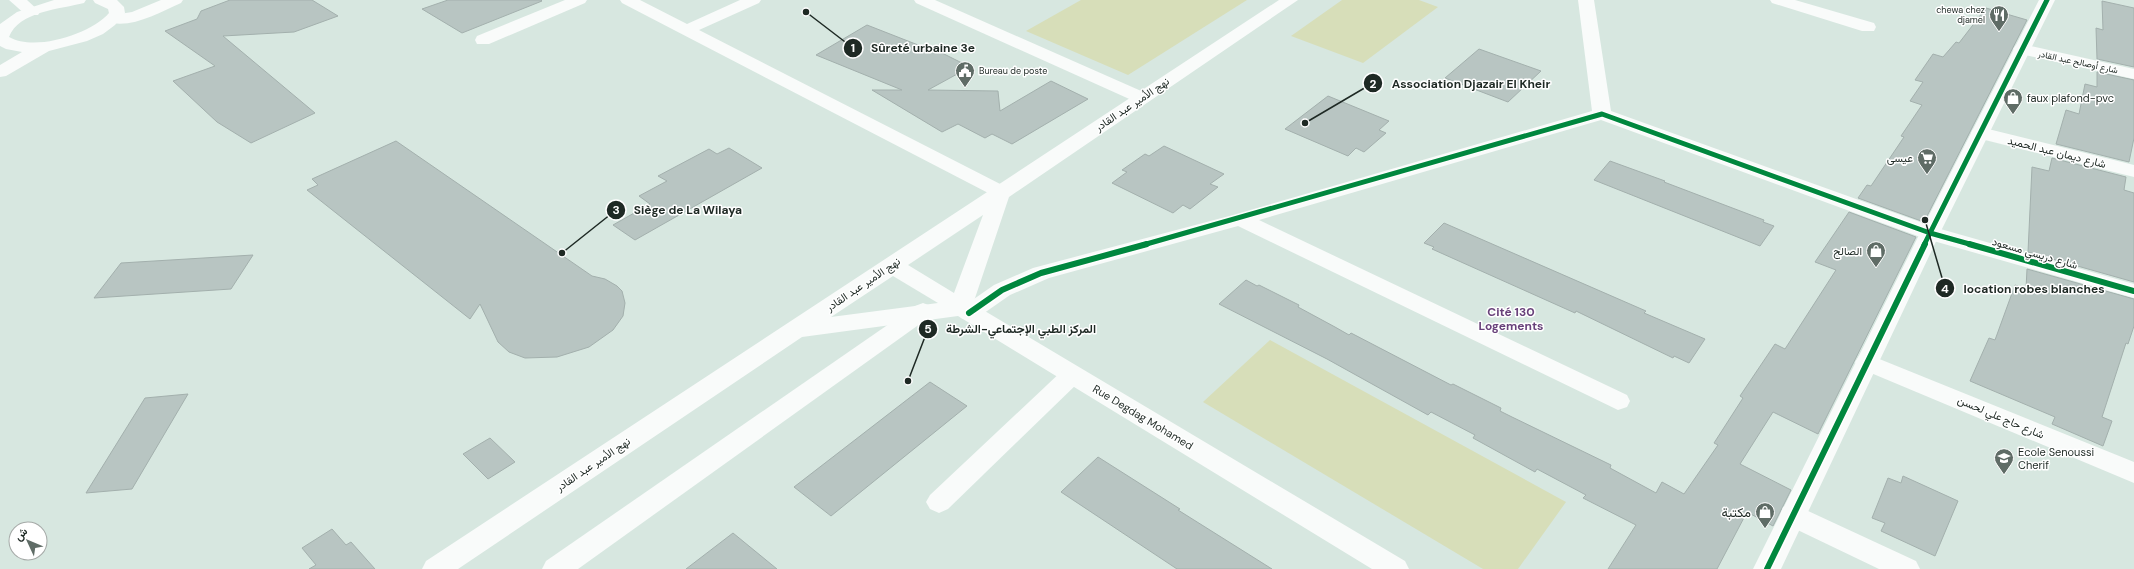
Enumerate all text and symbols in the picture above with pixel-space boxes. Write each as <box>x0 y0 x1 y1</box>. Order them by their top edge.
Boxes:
place label: chewa chez djamel <box>1936 4 1985 26</box>
restaurant icon: chewa chez djamel <box>1988 4 2010 32</box>
callout: Sûreté urbaine 3e <box>843 36 983 60</box>
text: 1 <box>851 40 855 56</box>
text: Sûreté urbaine 3e <box>871 40 975 56</box>
street label: شارع أوصالح عبد القادر <box>2036 47 2119 76</box>
public building icon: Bureau de poste <box>954 60 976 88</box>
place label: Bureau de poste <box>979 65 1047 77</box>
callout: Association Djazair El Kheir <box>1363 71 1558 95</box>
street label: نهج الأمير عبد القادر <box>1091 74 1172 135</box>
text: 2 <box>1370 76 1377 92</box>
text: Association Djazair El Kheir <box>1392 76 1550 92</box>
shop icon: faux plafond-pvc <box>2002 87 2024 115</box>
place label: faux plafond-pvc <box>2027 91 2114 105</box>
street label: شارع ديمان عبد الحميد <box>2006 133 2108 172</box>
supermarket icon: عيسى <box>1916 147 1938 175</box>
place label: عيسى <box>1887 151 1913 165</box>
callout: Siège de La Wilaya <box>606 198 750 222</box>
text: 3 <box>612 202 620 218</box>
text: Siège de La Wilaya <box>634 202 742 218</box>
street label: شارع دريسي مسعود <box>1990 234 2080 275</box>
shop icon: الصالح <box>1865 240 1887 268</box>
place label: الصالح <box>1833 244 1862 259</box>
street label: نهج الأمير عبد القادر <box>822 254 903 315</box>
callout: location robes blanches <box>1935 276 2112 300</box>
text: 4 <box>1941 281 1949 297</box>
text: location robes blanches <box>1963 281 2105 297</box>
district label: Cité 130 Logements <box>1479 304 1544 334</box>
callout: المركز الطبي الإجتماعي-الشرطة <box>918 317 1104 341</box>
text: 5 <box>924 321 932 337</box>
text: المركز الطبي الإجتماعي-الشرطة <box>946 321 1096 339</box>
street label: Rue Degdag Mohamed <box>1090 381 1196 453</box>
street label: شارع حاج علي لحسن <box>1954 392 2047 444</box>
street label: نهج الأمير عبد القادر <box>552 434 633 495</box>
place label: Ecole Senoussi Cherif <box>2018 445 2094 472</box>
school or university icon: Ecole Senoussi Cherif <box>1993 447 2015 475</box>
shop icon: مكتبة <box>1754 501 1776 529</box>
place label: مكتبة <box>1722 504 1751 521</box>
north arrow <box>8 521 48 561</box>
text: ش <box>11 524 30 544</box>

